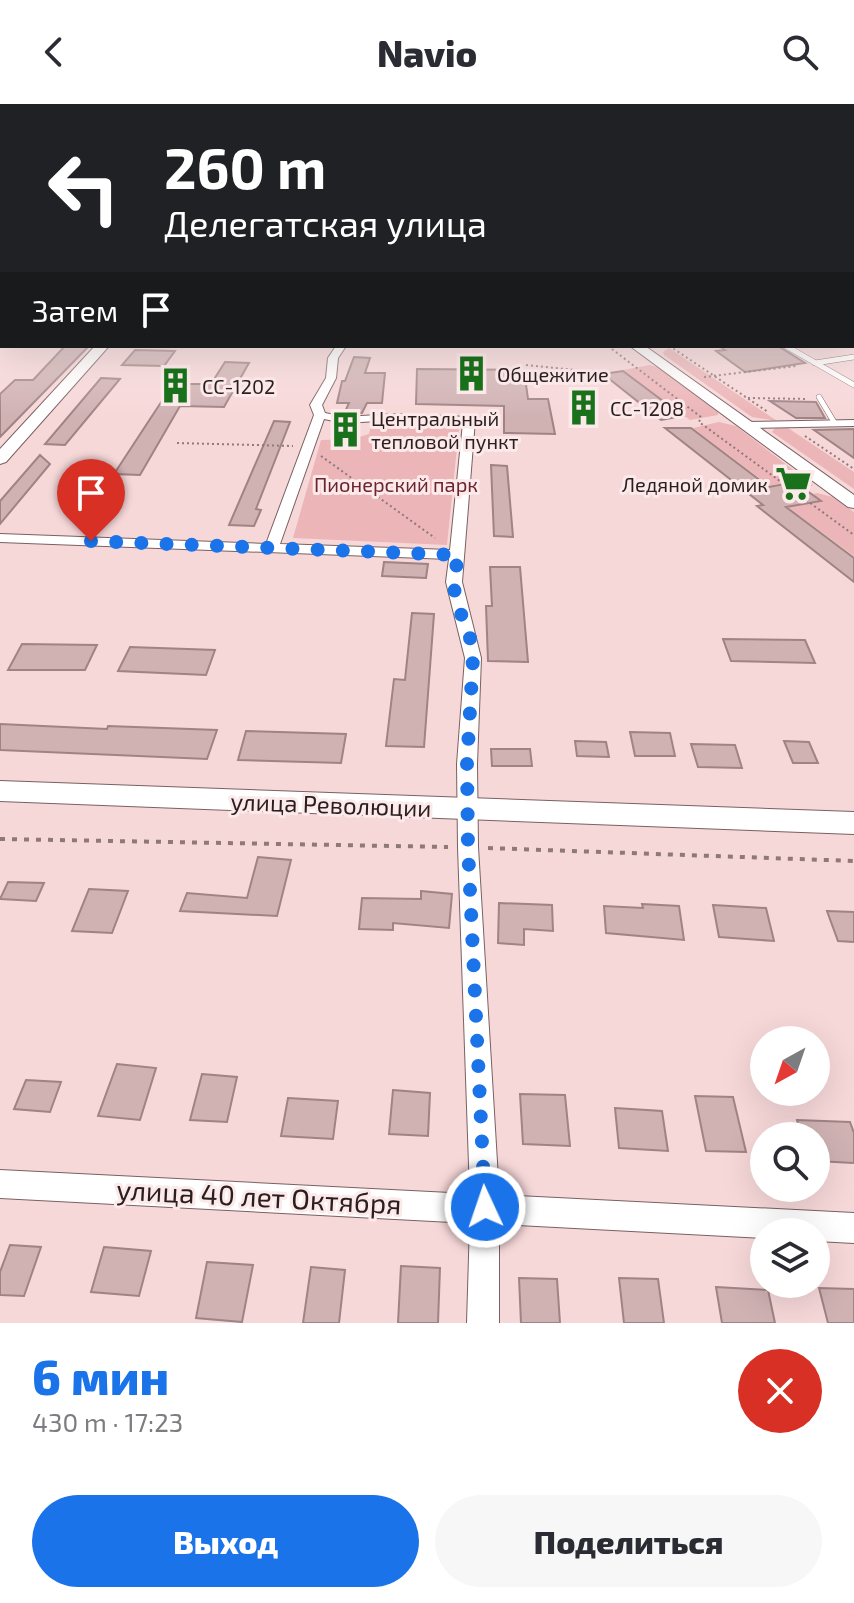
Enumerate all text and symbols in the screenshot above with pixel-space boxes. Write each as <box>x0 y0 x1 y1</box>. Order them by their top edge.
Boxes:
icon: back <box>32 30 76 74</box>
icon: search <box>778 30 822 74</box>
text: Navio <box>377 31 477 74</box>
text: 260 m <box>164 133 326 200</box>
icon: left <box>32 136 136 240</box>
text: Делегатская улица <box>164 201 487 244</box>
icon: arrive <box>134 288 178 332</box>
text: Затем <box>32 292 118 328</box>
building icon: Общежитие <box>452 355 490 393</box>
place label: Общежитие <box>497 362 609 386</box>
building icon: СС-1202 <box>157 367 195 405</box>
place label: СС-1202 <box>202 374 275 398</box>
building icon: СС-1208 <box>565 389 603 427</box>
place label: СС-1208 <box>610 396 684 420</box>
place label: Центральный тепловой пункт <box>371 406 519 454</box>
building icon: Центральный тепловой пункт <box>326 411 364 449</box>
pin <box>57 459 125 541</box>
supermarket icon: Ледяной домик <box>775 465 813 503</box>
icon: arrive <box>69 471 113 515</box>
park label: Пионерский парк <box>314 472 478 496</box>
place label: Ледяной домик <box>622 472 768 496</box>
street label: улица Революции <box>230 786 432 823</box>
north arrow <box>750 1026 830 1106</box>
map controls <box>750 1026 830 1298</box>
button: search <box>750 1122 830 1202</box>
position arrow <box>443 1165 527 1249</box>
street label: улица 40 лет Октября <box>116 1172 402 1220</box>
button: layers <box>750 1218 830 1298</box>
text: 6 мин <box>32 1347 169 1405</box>
button: close <box>738 1349 822 1433</box>
text: 430 m · 17:23 <box>32 1406 183 1437</box>
button: Выход <box>32 1495 419 1587</box>
button: Поделиться <box>435 1495 822 1587</box>

